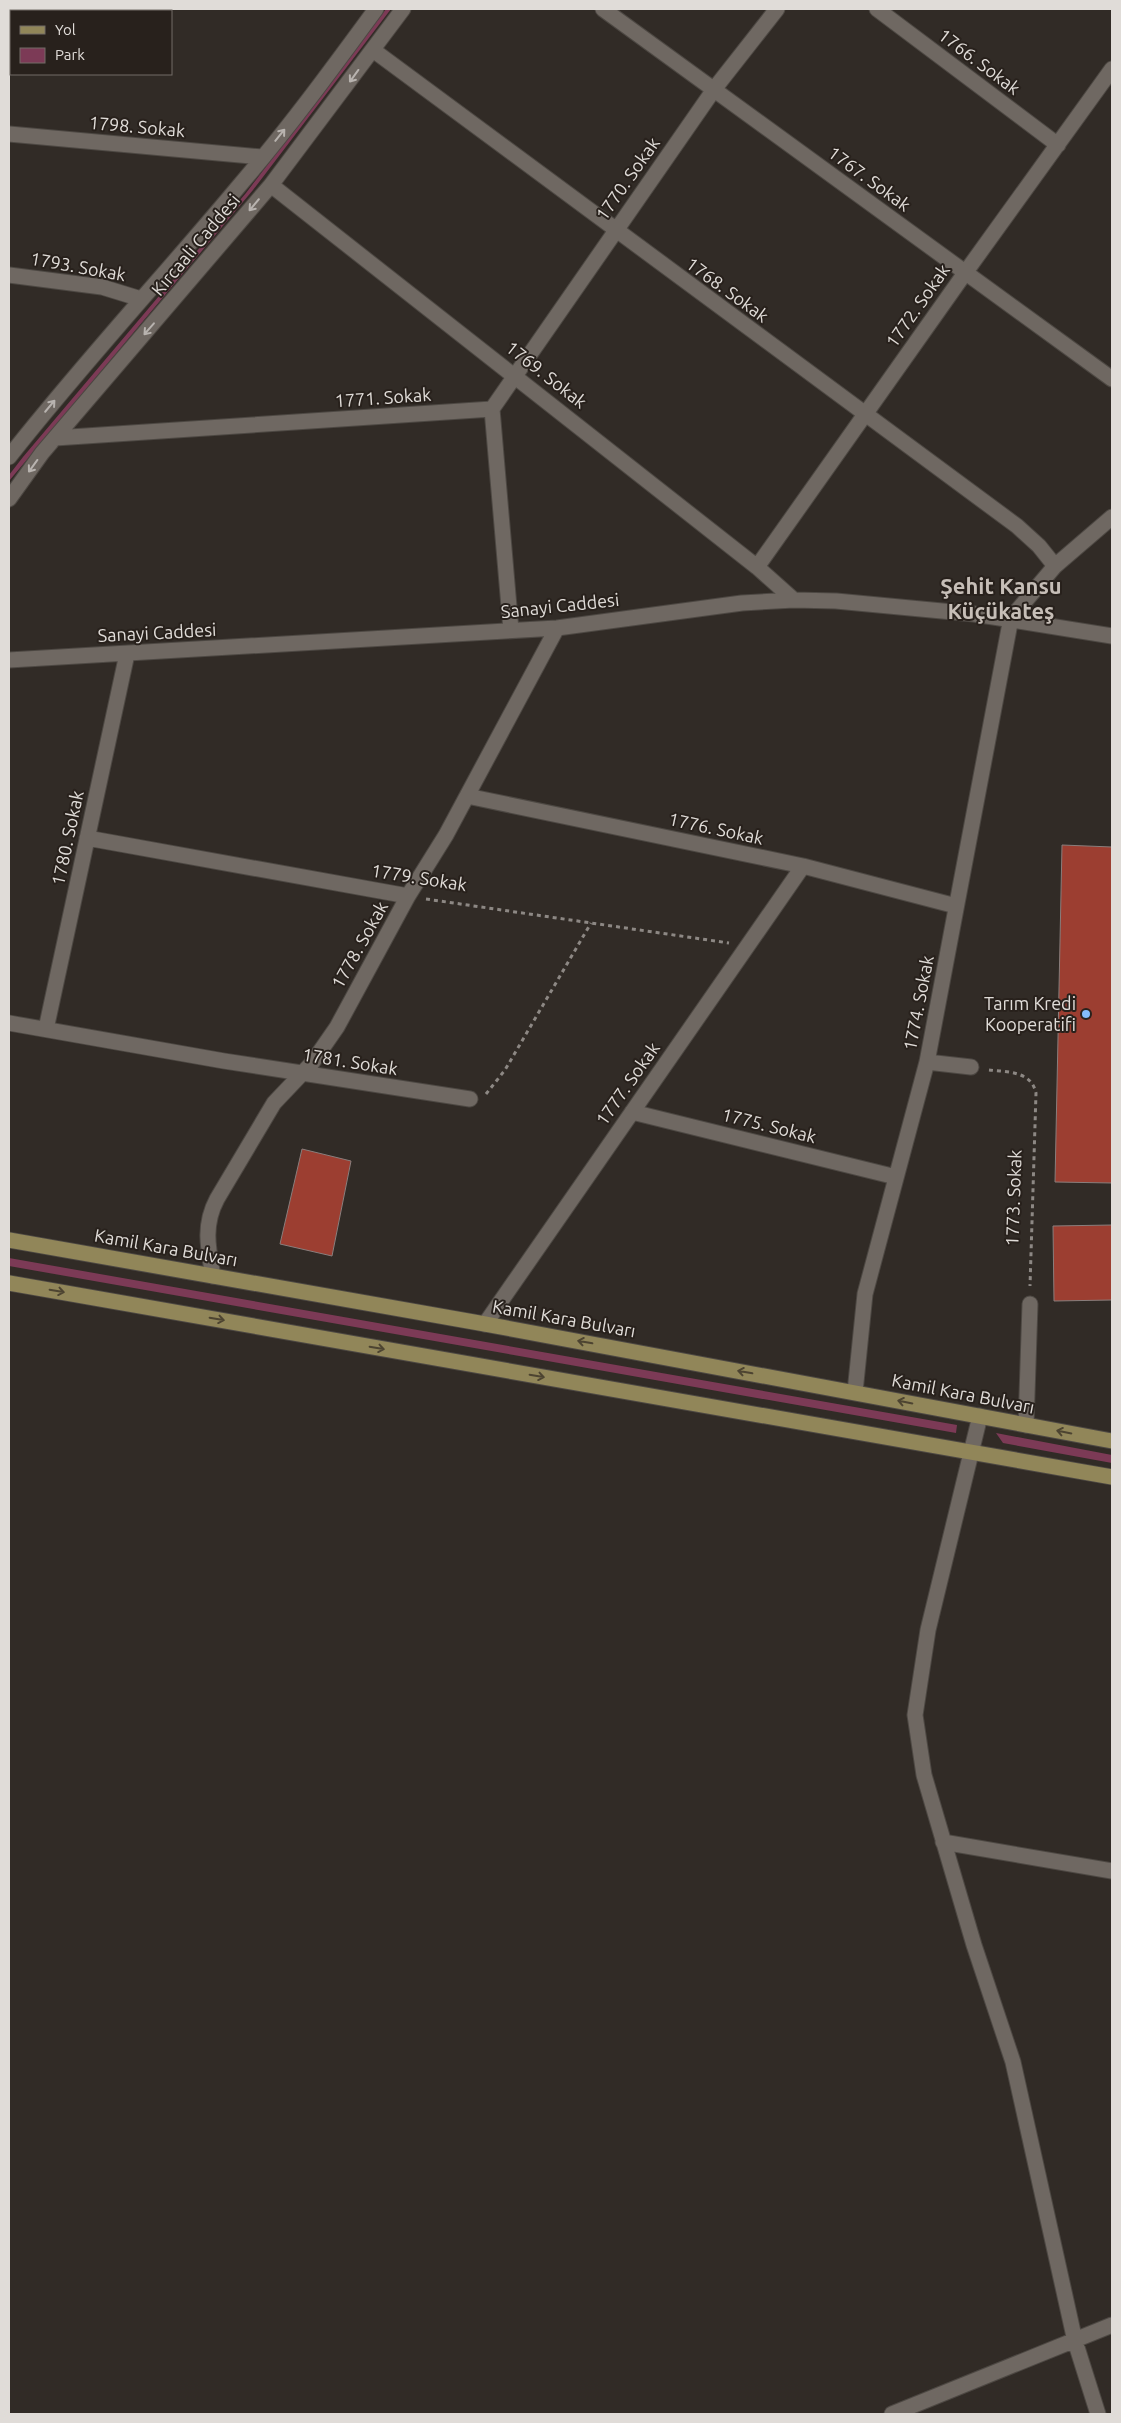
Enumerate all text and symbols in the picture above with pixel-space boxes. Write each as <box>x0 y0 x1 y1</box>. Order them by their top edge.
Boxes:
legend <box>10 10 172 75</box>
text: Yol <box>55 21 76 38</box>
street label: 1766. Sokak <box>935 24 1024 98</box>
text: Park <box>55 46 85 63</box>
one-way arrow <box>349 69 359 83</box>
street label: 1798. Sokak <box>88 112 186 140</box>
one-way arrow <box>274 129 285 142</box>
street label: 1770. Sokak <box>591 133 663 224</box>
street label: 1767. Sokak <box>825 142 915 215</box>
street label: Kırcaali Caddesi <box>147 190 243 299</box>
one-way arrow <box>249 198 260 211</box>
street label: 1793. Sokak <box>29 248 127 284</box>
street label: 1768. Sokak <box>683 253 773 326</box>
street label: 1772. Sokak <box>881 260 953 351</box>
one-way arrow <box>143 322 155 335</box>
street label: 1769. Sokak <box>502 337 591 412</box>
street label: 1771. Sokak <box>334 384 432 410</box>
one-way arrow <box>44 399 56 412</box>
one-way arrow <box>28 459 38 473</box>
district label: Şehit Kansu Küçükateş <box>940 573 1062 624</box>
street label: Sanayi Caddesi <box>500 589 620 621</box>
street label: Sanayi Caddesi <box>97 619 217 645</box>
street label: 1780. Sokak <box>47 788 87 887</box>
street label: 1776. Sokak <box>667 808 766 848</box>
street label: 1779. Sokak <box>370 860 468 894</box>
street label: 1778. Sokak <box>327 897 391 992</box>
street label: 1774. Sokak <box>899 954 937 1052</box>
place label: Tarım Kredi Kooperatifi <box>984 993 1076 1034</box>
marker: Tarım Kredi Kooperatifi <box>1080 1008 1092 1020</box>
street label: 1777. Sokak <box>591 1038 663 1129</box>
street label: 1781. Sokak <box>301 1044 399 1078</box>
street label: 1775. Sokak <box>720 1104 819 1146</box>
street label: 1773. Sokak <box>1001 1149 1025 1247</box>
street label: Kamil Kara Bulvarı <box>93 1225 239 1269</box>
one-way arrow <box>48 1287 64 1297</box>
street label: Kamil Kara Bulvarı <box>491 1296 637 1340</box>
one-way arrow <box>208 1315 224 1325</box>
one-way arrow <box>578 1337 594 1347</box>
one-way arrow <box>368 1343 384 1353</box>
one-way arrow <box>737 1366 753 1376</box>
street label: Kamil Kara Bulvarı <box>890 1369 1036 1417</box>
one-way arrow <box>528 1372 544 1382</box>
one-way arrow <box>897 1396 913 1406</box>
one-way arrow <box>1057 1427 1073 1436</box>

